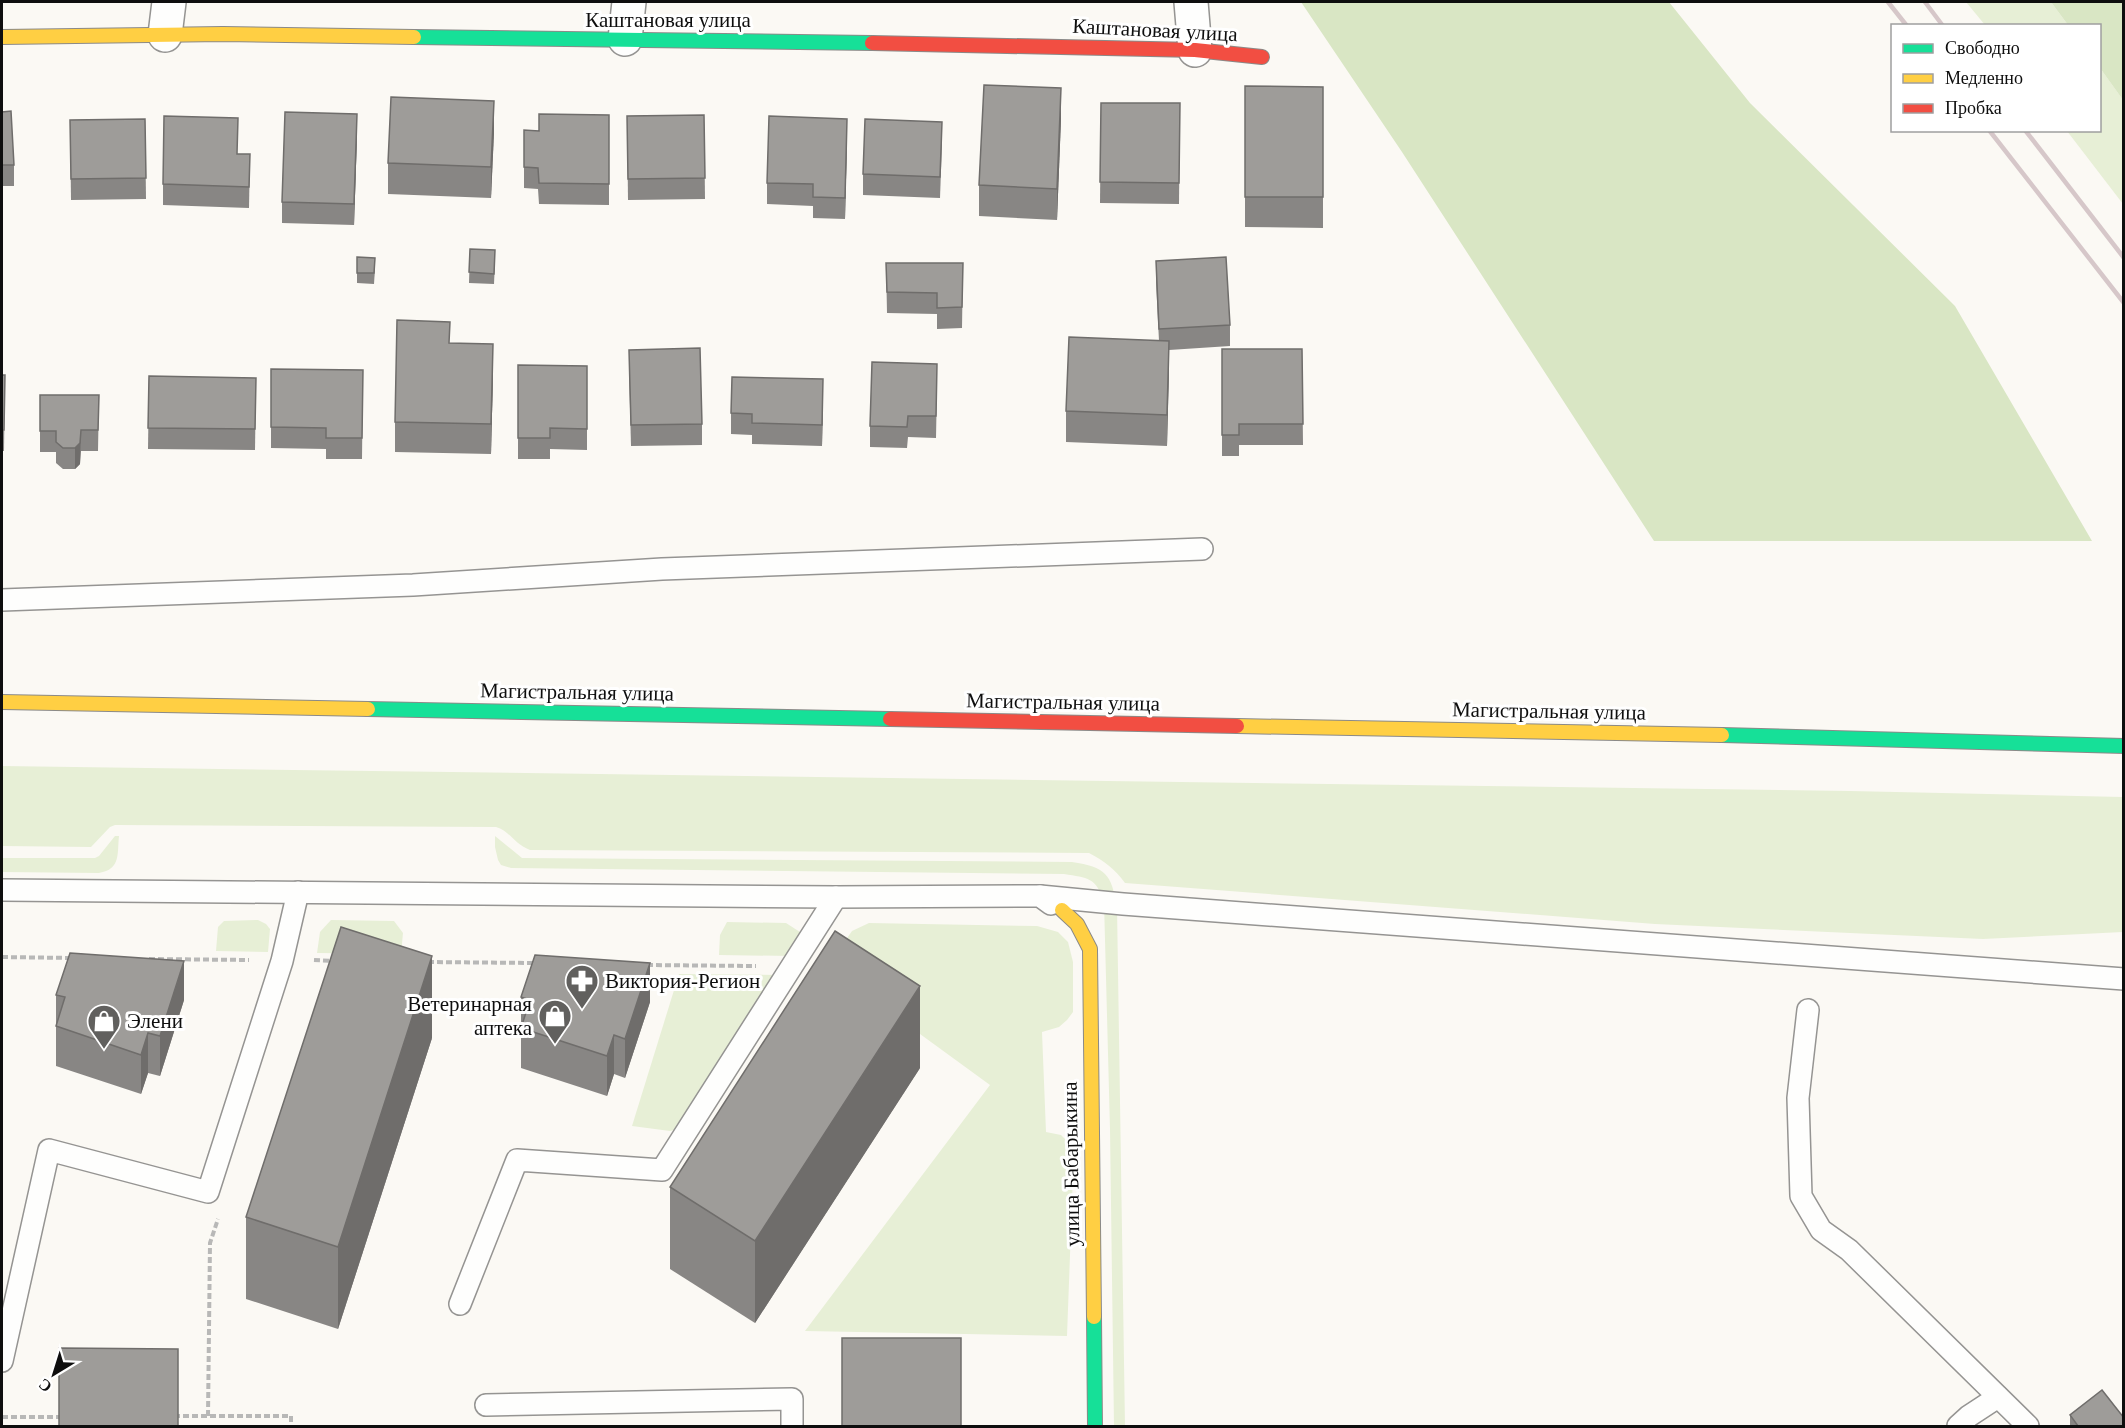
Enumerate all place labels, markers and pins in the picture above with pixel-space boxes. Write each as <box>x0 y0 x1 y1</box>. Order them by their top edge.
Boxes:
pharmacy icon: Виктория-Регион <box>564 963 600 1010</box>
place label: Виктория-Регион <box>605 969 760 993</box>
place label: Ветеринарная аптека <box>407 992 533 1040</box>
shop icon: Ветеринарная аптека <box>537 998 573 1045</box>
shop icon: Элени <box>86 1003 122 1050</box>
place label: Элени <box>127 1009 183 1033</box>

